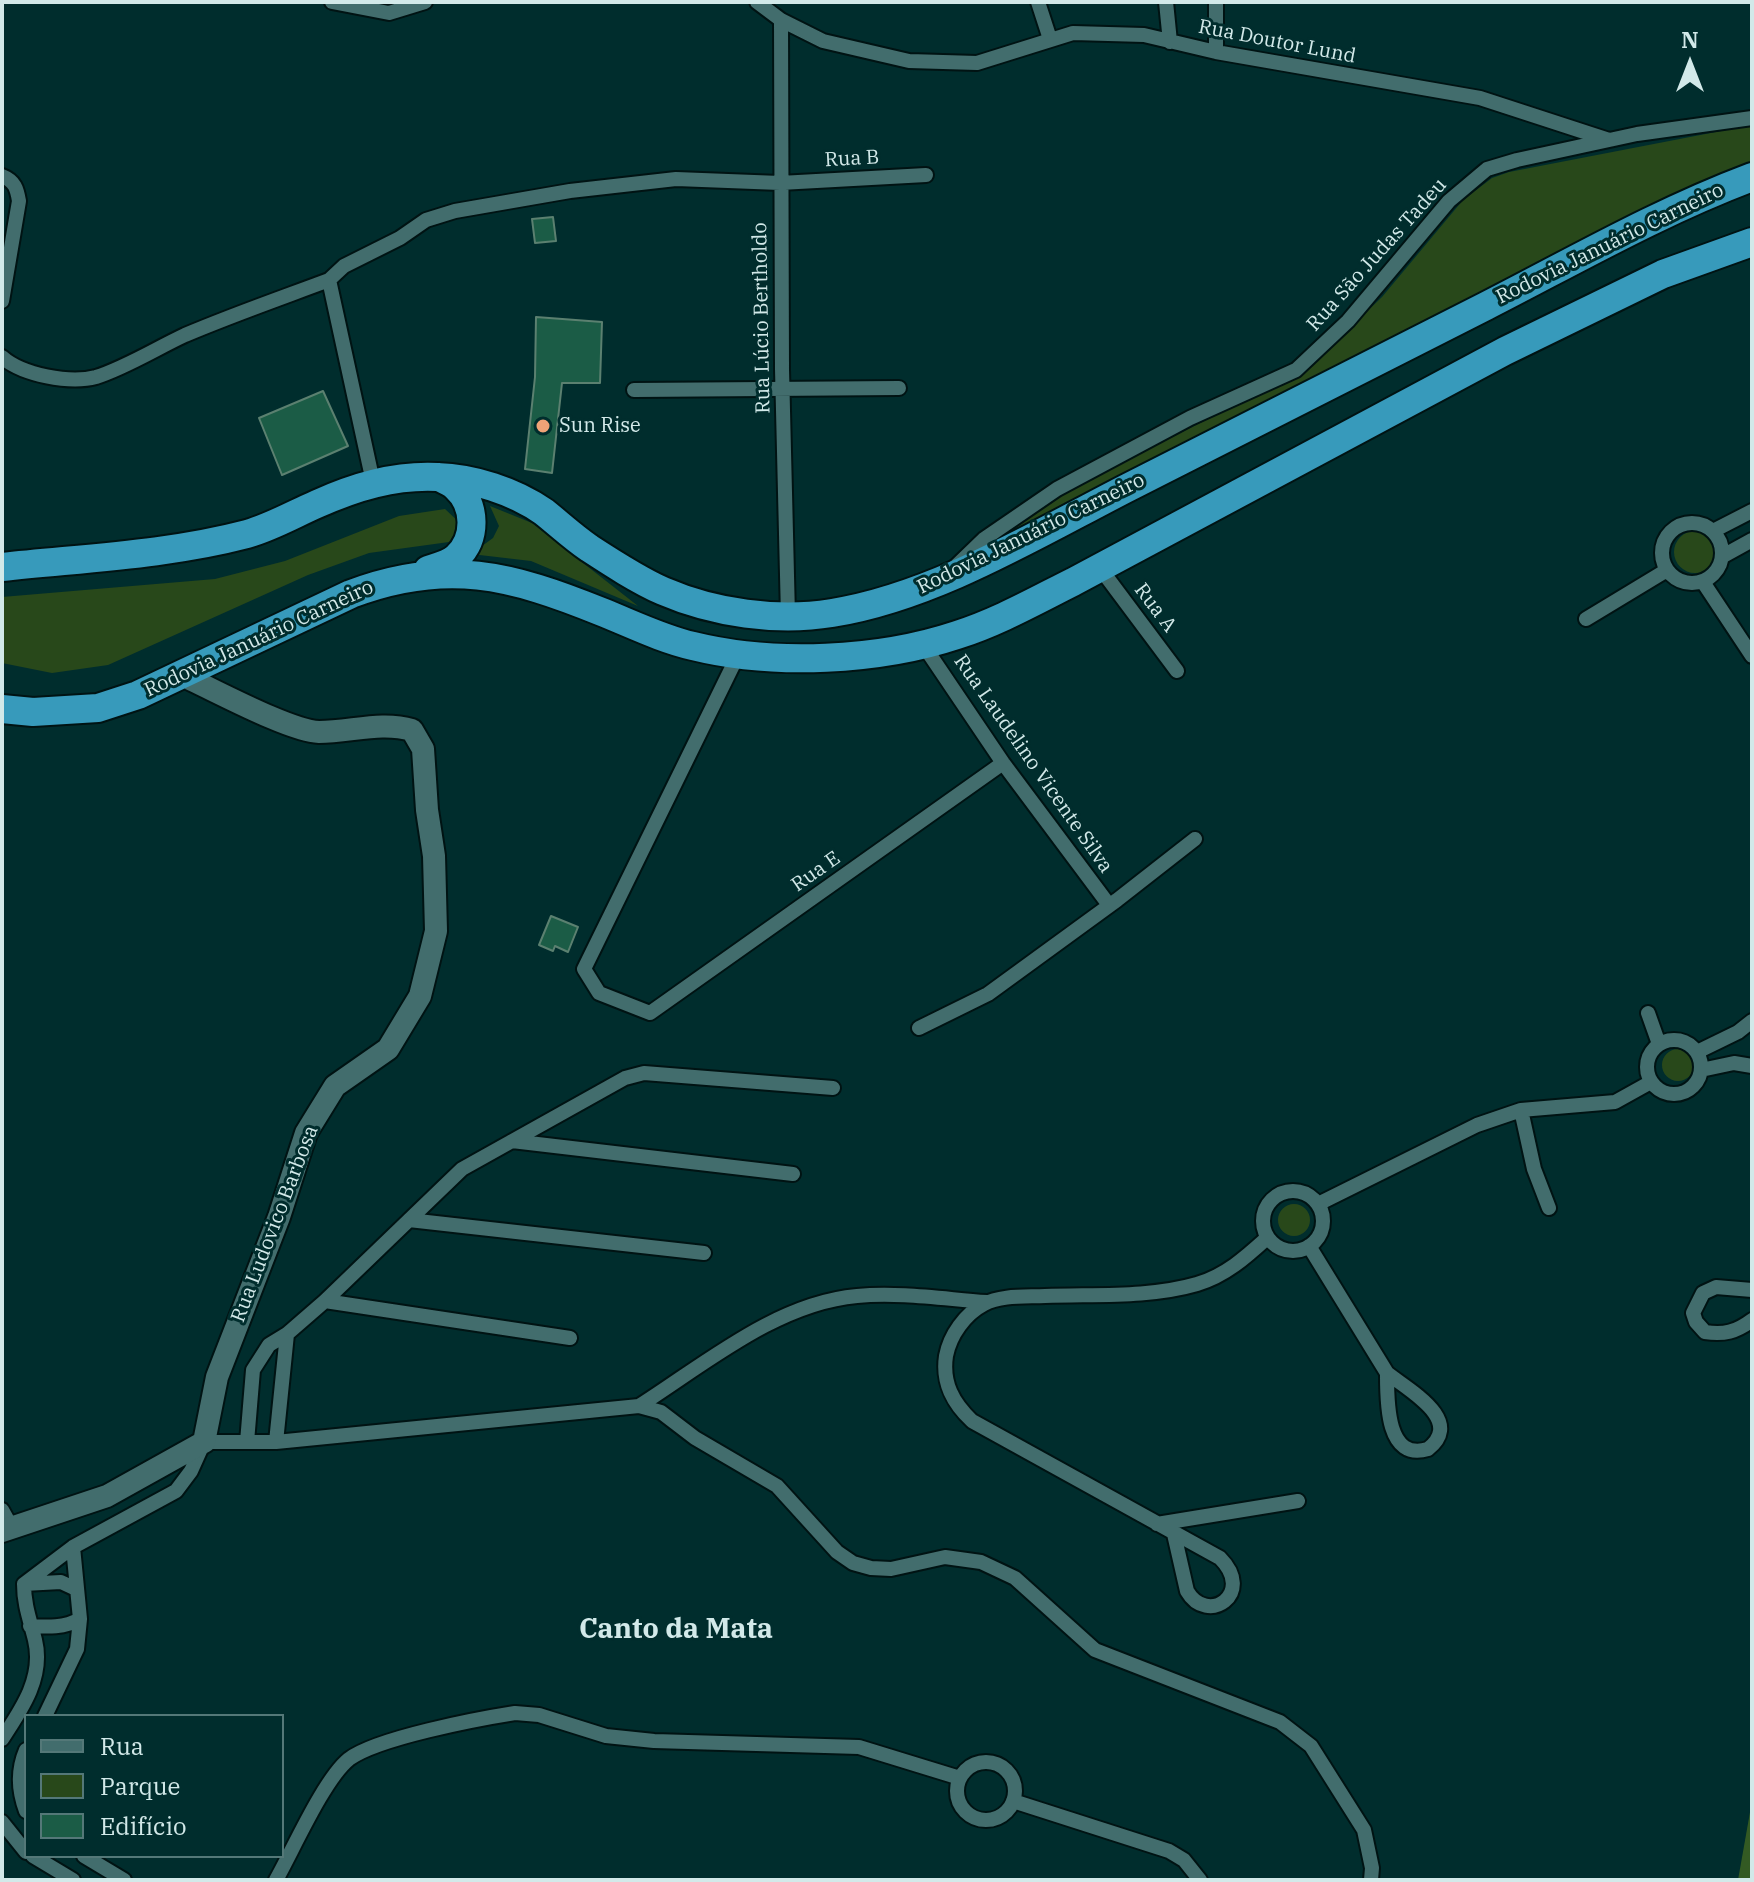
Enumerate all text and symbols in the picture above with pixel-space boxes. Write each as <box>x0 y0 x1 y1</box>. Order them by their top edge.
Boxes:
street label: Rua Doutor Lund <box>1196 15 1358 69</box>
north arrow <box>1650 24 1730 104</box>
text: N <box>1681 25 1699 54</box>
street label: Rua B <box>824 146 880 172</box>
street label: Rua São Judas Tadeu <box>1302 174 1452 336</box>
street label: Rodovia Januário Carneiro <box>1492 178 1728 310</box>
street label: Rua Lúcio Bertholdo <box>748 222 776 414</box>
place label: Sun Rise <box>559 414 641 438</box>
marker: Sun Rise <box>534 417 552 435</box>
street label: Rodovia Januário Carneiro <box>913 468 1149 600</box>
street label: Rodovia Januário Carneiro <box>141 575 377 703</box>
street label: Rua A <box>1129 579 1181 637</box>
street label: Rua Laudelino Vicente Silva <box>948 650 1118 878</box>
street label: Rua E <box>787 847 845 897</box>
street label: Rua Ludovico Barbosa <box>226 1122 324 1326</box>
district label: Canto da Mata <box>579 1613 773 1647</box>
legend <box>24 1714 284 1858</box>
text: Rua <box>100 1730 144 1762</box>
text: Parque <box>100 1770 180 1802</box>
text: Edifício <box>100 1810 187 1842</box>

